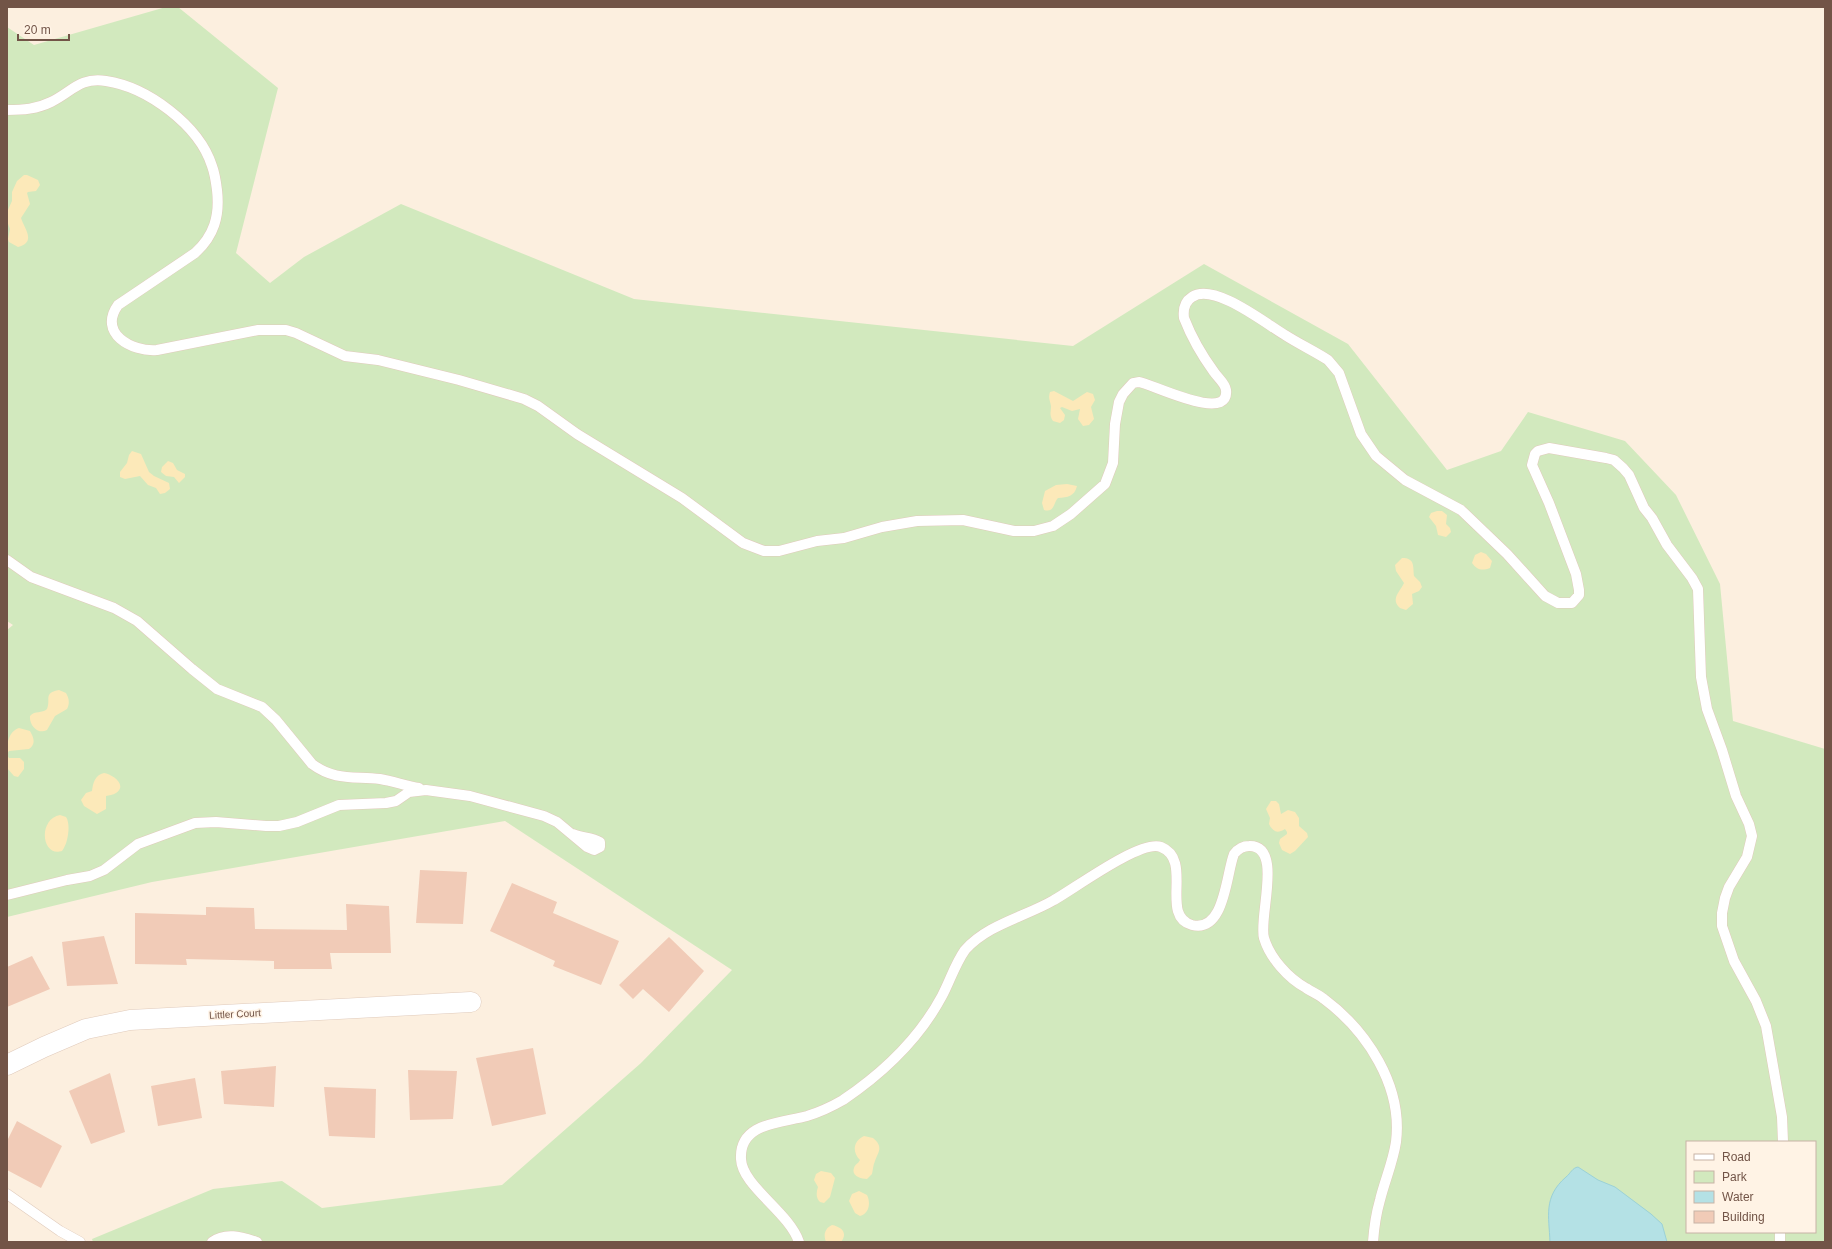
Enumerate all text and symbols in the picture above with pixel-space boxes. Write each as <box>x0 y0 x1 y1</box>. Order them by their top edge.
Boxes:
scale bar <box>18 16 69 42</box>
text: 20 m <box>24 23 51 37</box>
street label: Littler Court <box>209 1007 261 1021</box>
legend <box>1686 1141 1816 1233</box>
text: Road <box>1722 1150 1751 1164</box>
text: Park <box>1722 1170 1748 1184</box>
text: Water <box>1722 1190 1754 1204</box>
text: Building <box>1722 1210 1765 1224</box>

